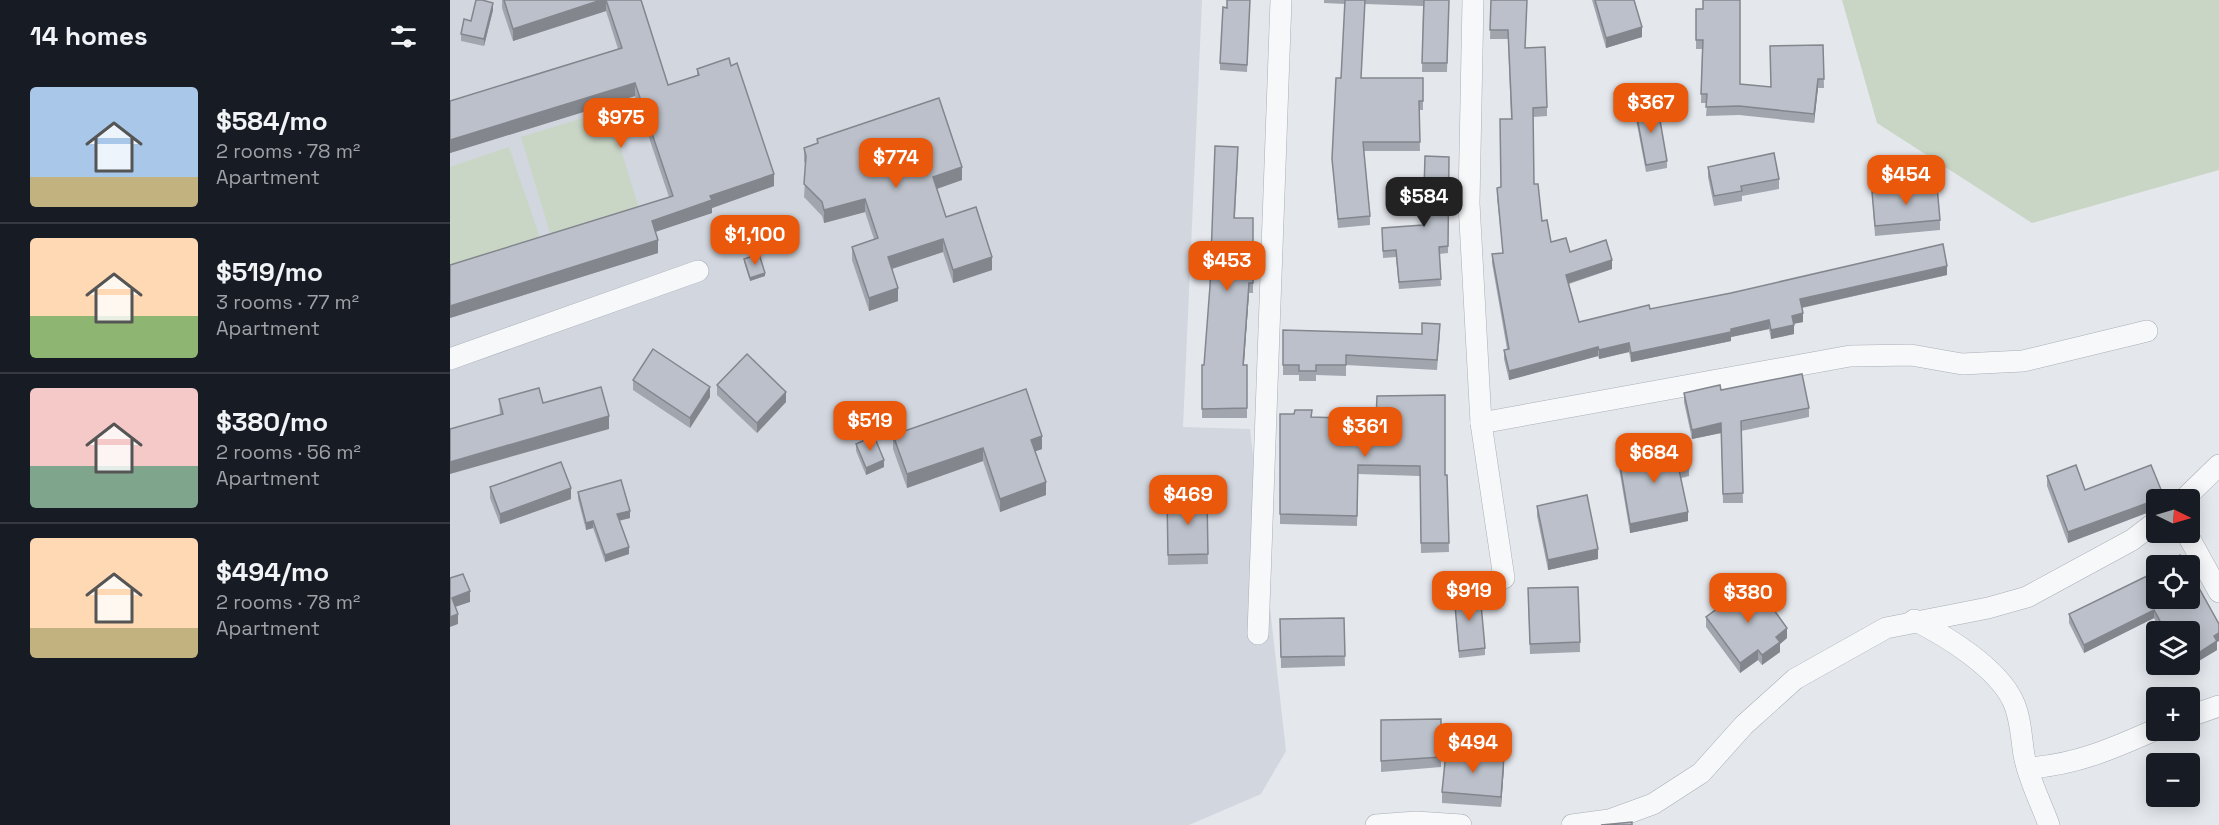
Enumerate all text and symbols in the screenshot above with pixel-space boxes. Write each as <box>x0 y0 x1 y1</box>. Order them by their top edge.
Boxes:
text: 14 homes <box>30 19 148 53</box>
icon: filters <box>387 20 420 53</box>
pin: $367 <box>1615 83 1687 134</box>
text: $367 <box>1627 89 1675 115</box>
pin: $975 <box>585 98 657 149</box>
text: $584/mo <box>216 104 328 138</box>
text: $975 <box>597 104 645 130</box>
icon: home <box>78 111 150 183</box>
text: 2 rooms · 78 m² <box>216 138 360 164</box>
pin: $774 <box>860 138 932 189</box>
text: $774 <box>873 144 919 170</box>
pin: $454 <box>1870 155 1942 206</box>
text: $454 <box>1881 161 1931 187</box>
text: Apartment <box>216 164 320 190</box>
pin: $584 <box>1388 177 1460 228</box>
text: $584 <box>1400 183 1448 209</box>
pin: $1,100 <box>706 215 804 266</box>
text: $1,100 <box>725 221 785 247</box>
pin: $453 <box>1191 241 1263 292</box>
text: $453 <box>1203 247 1252 273</box>
text: $519/mo <box>216 255 323 289</box>
icon: home <box>78 262 150 334</box>
text: 3 rooms · 77 m² <box>216 289 359 315</box>
text: Apartment <box>216 315 320 341</box>
pin: $519 <box>834 401 906 452</box>
text: $380/mo <box>216 405 328 439</box>
text: $519 <box>847 407 893 433</box>
pin: $361 <box>1329 407 1401 458</box>
icon: home <box>78 412 150 484</box>
text: $361 <box>1342 413 1388 439</box>
pin: $684 <box>1618 433 1690 484</box>
text: 2 rooms · 56 m² <box>216 439 361 465</box>
text: $684 <box>1629 439 1679 465</box>
text: Apartment <box>216 465 320 491</box>
pin: $469 <box>1152 475 1224 526</box>
text: $469 <box>1163 481 1213 507</box>
north arrow <box>2146 489 2200 543</box>
map controls <box>2146 489 2200 807</box>
text: $494/mo <box>216 555 329 589</box>
button: locate <box>2146 555 2200 609</box>
icon: home <box>78 562 150 634</box>
pin: $919 <box>1433 571 1505 622</box>
pin: $380 <box>1712 573 1784 624</box>
text: $919 <box>1446 577 1492 603</box>
text: $380 <box>1723 579 1773 605</box>
text: 2 rooms · 78 m² <box>216 589 360 615</box>
text: Apartment <box>216 615 320 641</box>
button: layers <box>2146 621 2200 675</box>
button: + <box>2146 687 2200 741</box>
pin: $494 <box>1437 723 1509 774</box>
text: $494 <box>1448 729 1498 755</box>
button: − <box>2146 753 2200 807</box>

